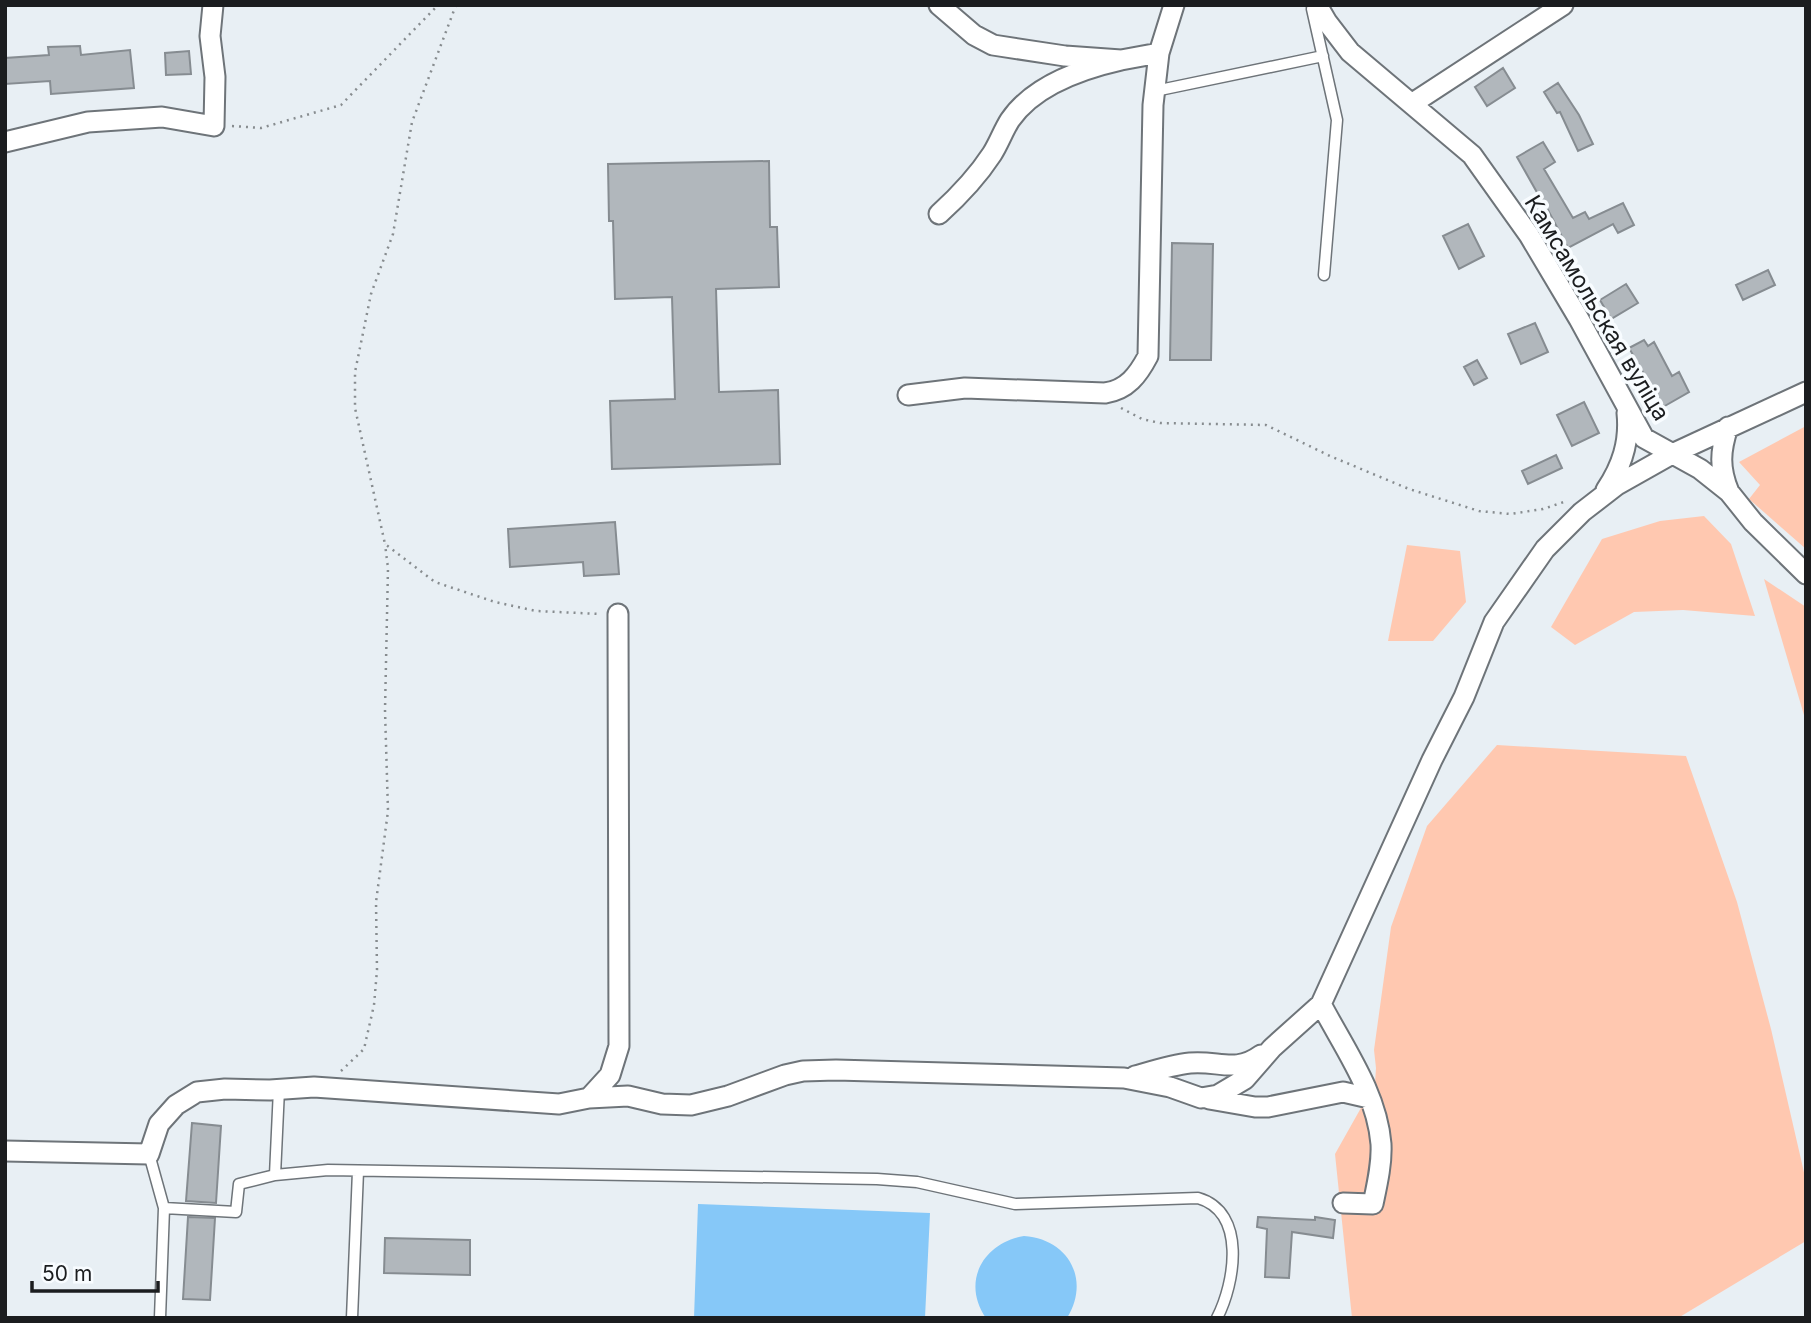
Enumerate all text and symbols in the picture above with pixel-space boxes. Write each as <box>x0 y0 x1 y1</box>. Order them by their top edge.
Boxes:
street label: Камсамольская вуліца <box>1519 190 1675 426</box>
scale bar <box>32 1250 158 1294</box>
text: 50 m <box>42 1261 92 1286</box>

